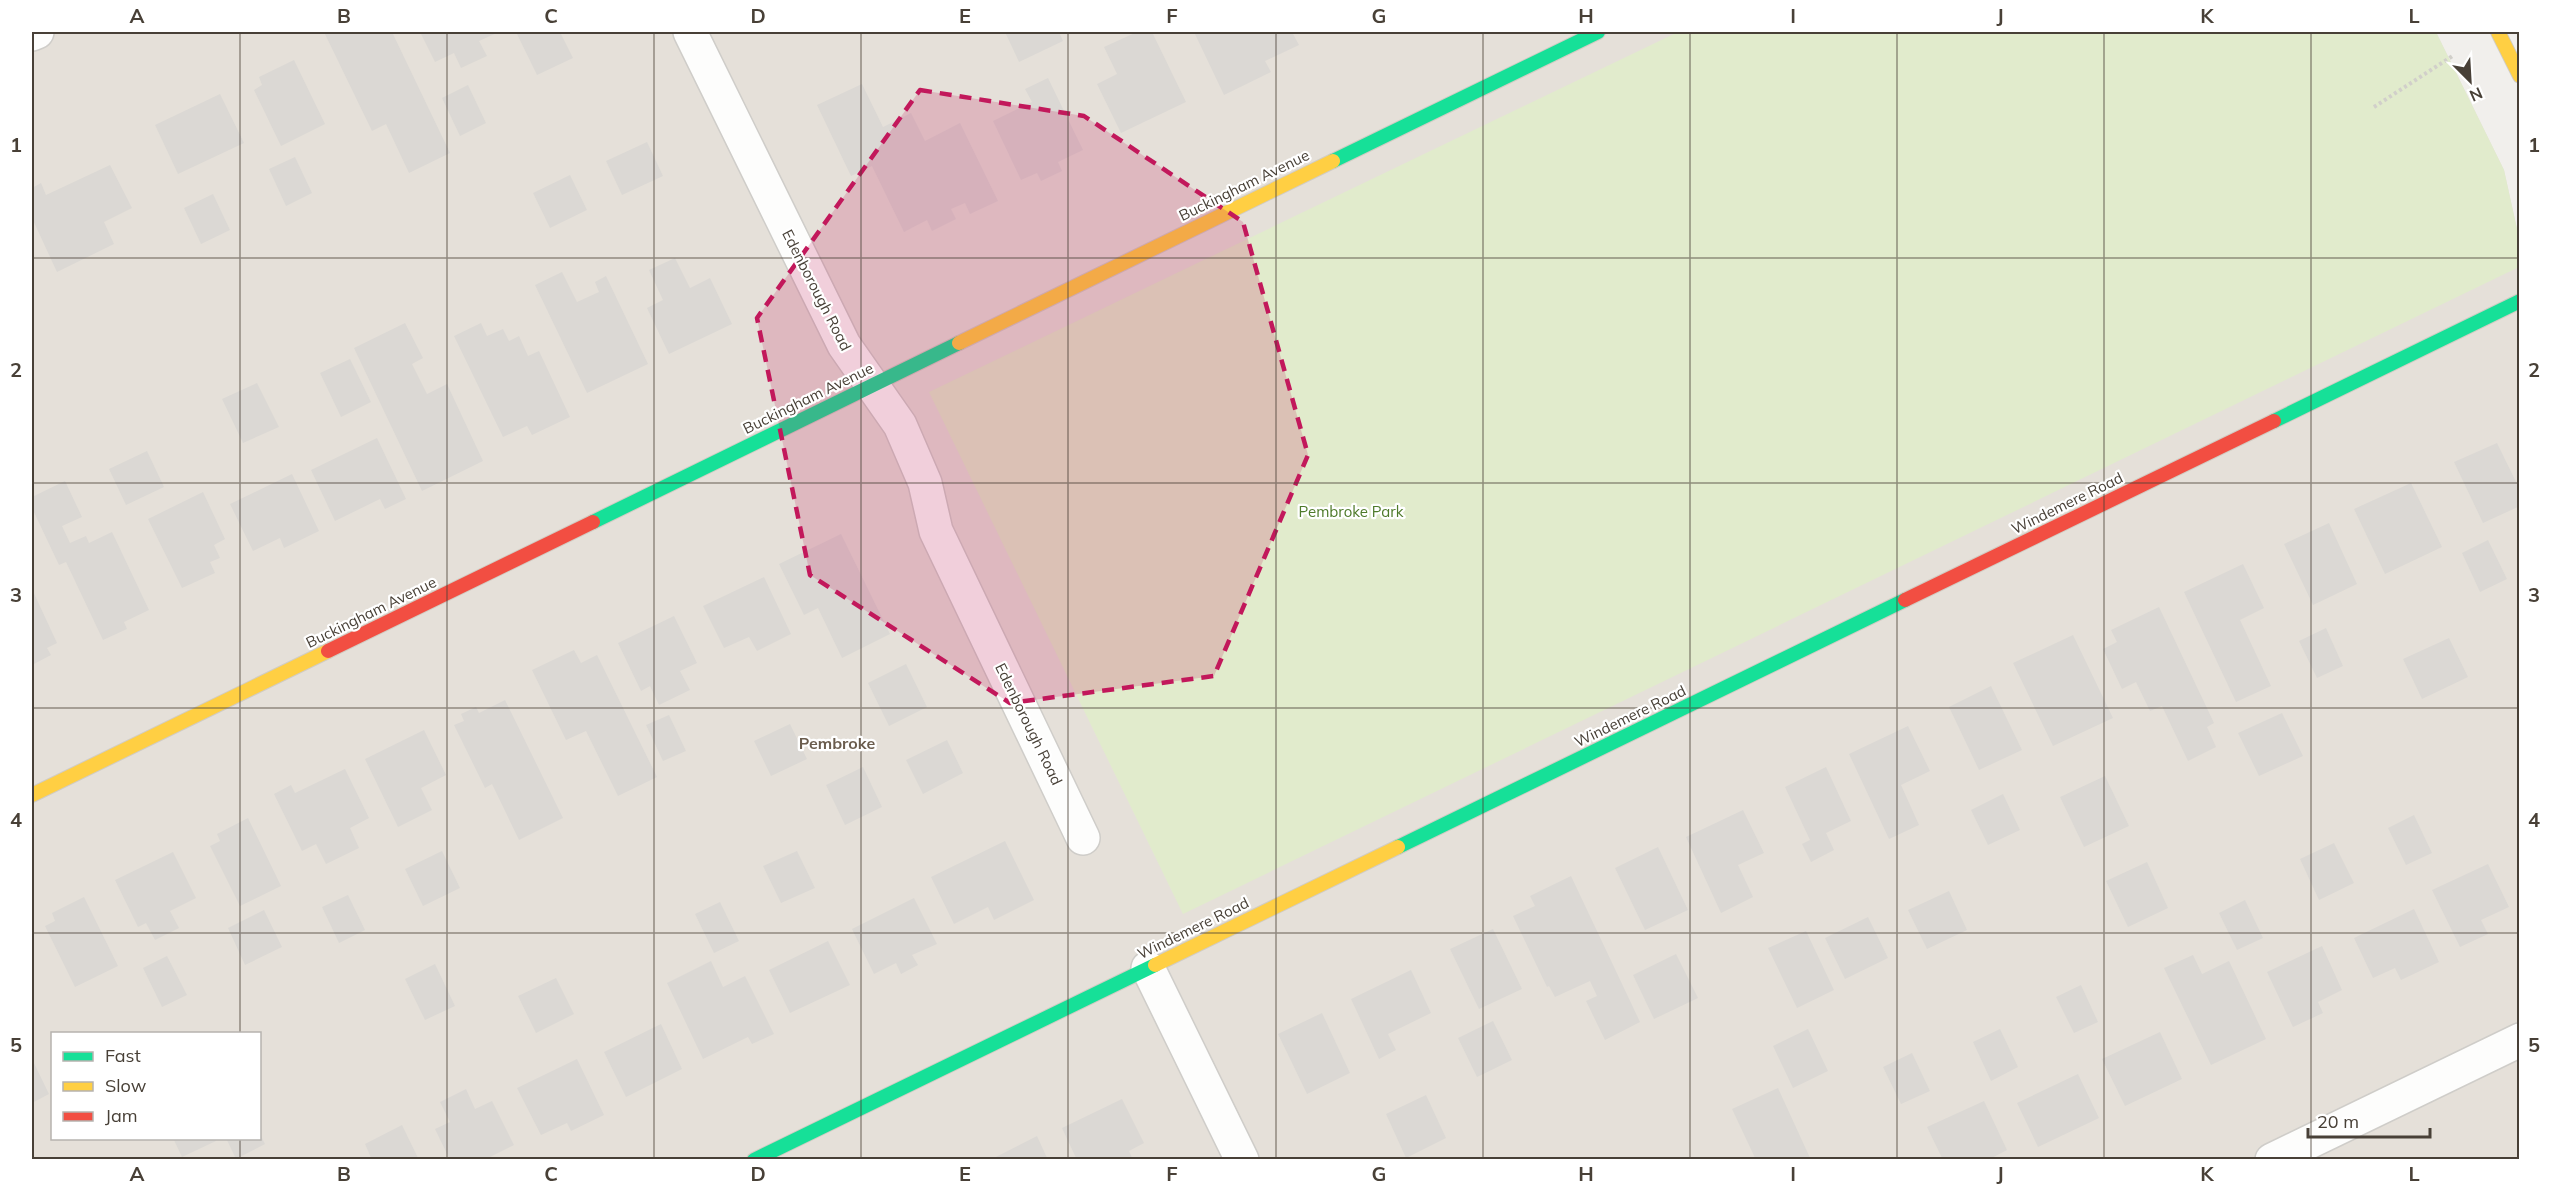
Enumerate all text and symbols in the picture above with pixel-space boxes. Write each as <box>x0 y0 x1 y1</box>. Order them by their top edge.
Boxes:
text: A <box>130 3 145 28</box>
text: B <box>337 3 351 28</box>
text: C <box>544 3 558 28</box>
text: D <box>750 3 766 28</box>
text: E <box>959 3 971 28</box>
text: F <box>1166 3 1178 28</box>
text: G <box>1372 3 1386 28</box>
text: H <box>1578 3 1594 28</box>
text: I <box>1790 3 1796 28</box>
text: J <box>1996 3 2004 28</box>
text: K <box>2200 3 2214 28</box>
text: L <box>2408 3 2420 28</box>
north arrow <box>2440 51 2500 111</box>
text: N <box>2467 83 2486 106</box>
text: 1 <box>10 132 22 157</box>
text: 1 <box>2528 132 2540 157</box>
street label: Buckingham Avenue <box>1176 145 1312 225</box>
street label: Edenborough Road <box>778 226 856 354</box>
text: 2 <box>10 357 22 382</box>
text: 2 <box>2528 357 2540 382</box>
street label: Buckingham Avenue <box>740 358 876 438</box>
street label: Windemere Road <box>2008 468 2126 538</box>
park label: Pembroke Park <box>1299 502 1404 521</box>
street label: Buckingham Avenue <box>303 572 439 652</box>
text: 3 <box>10 582 22 607</box>
text: 3 <box>2528 582 2540 607</box>
street label: Edenborough Road <box>991 660 1067 788</box>
street label: Windemere Road <box>1571 681 1689 751</box>
district label: Pembroke <box>799 733 875 753</box>
text: 4 <box>10 807 22 832</box>
text: 4 <box>2528 807 2540 832</box>
street label: Windemere Road <box>1134 893 1252 963</box>
text: 5 <box>10 1032 22 1057</box>
legend <box>51 1032 261 1140</box>
text: 5 <box>2528 1032 2540 1057</box>
text: Fast <box>105 1044 141 1067</box>
text: Slow <box>105 1074 147 1097</box>
scale bar <box>2308 1101 2430 1139</box>
text: Jam <box>105 1104 138 1127</box>
text: 20 m <box>2317 1110 2359 1133</box>
text: A <box>130 1161 145 1186</box>
text: B <box>337 1161 351 1186</box>
text: C <box>544 1161 558 1186</box>
text: D <box>750 1161 766 1186</box>
text: E <box>959 1161 971 1186</box>
text: F <box>1166 1161 1178 1186</box>
text: G <box>1372 1161 1386 1186</box>
text: H <box>1578 1161 1594 1186</box>
text: I <box>1790 1161 1796 1186</box>
text: J <box>1996 1161 2004 1186</box>
text: K <box>2200 1161 2214 1186</box>
text: L <box>2408 1161 2420 1186</box>

